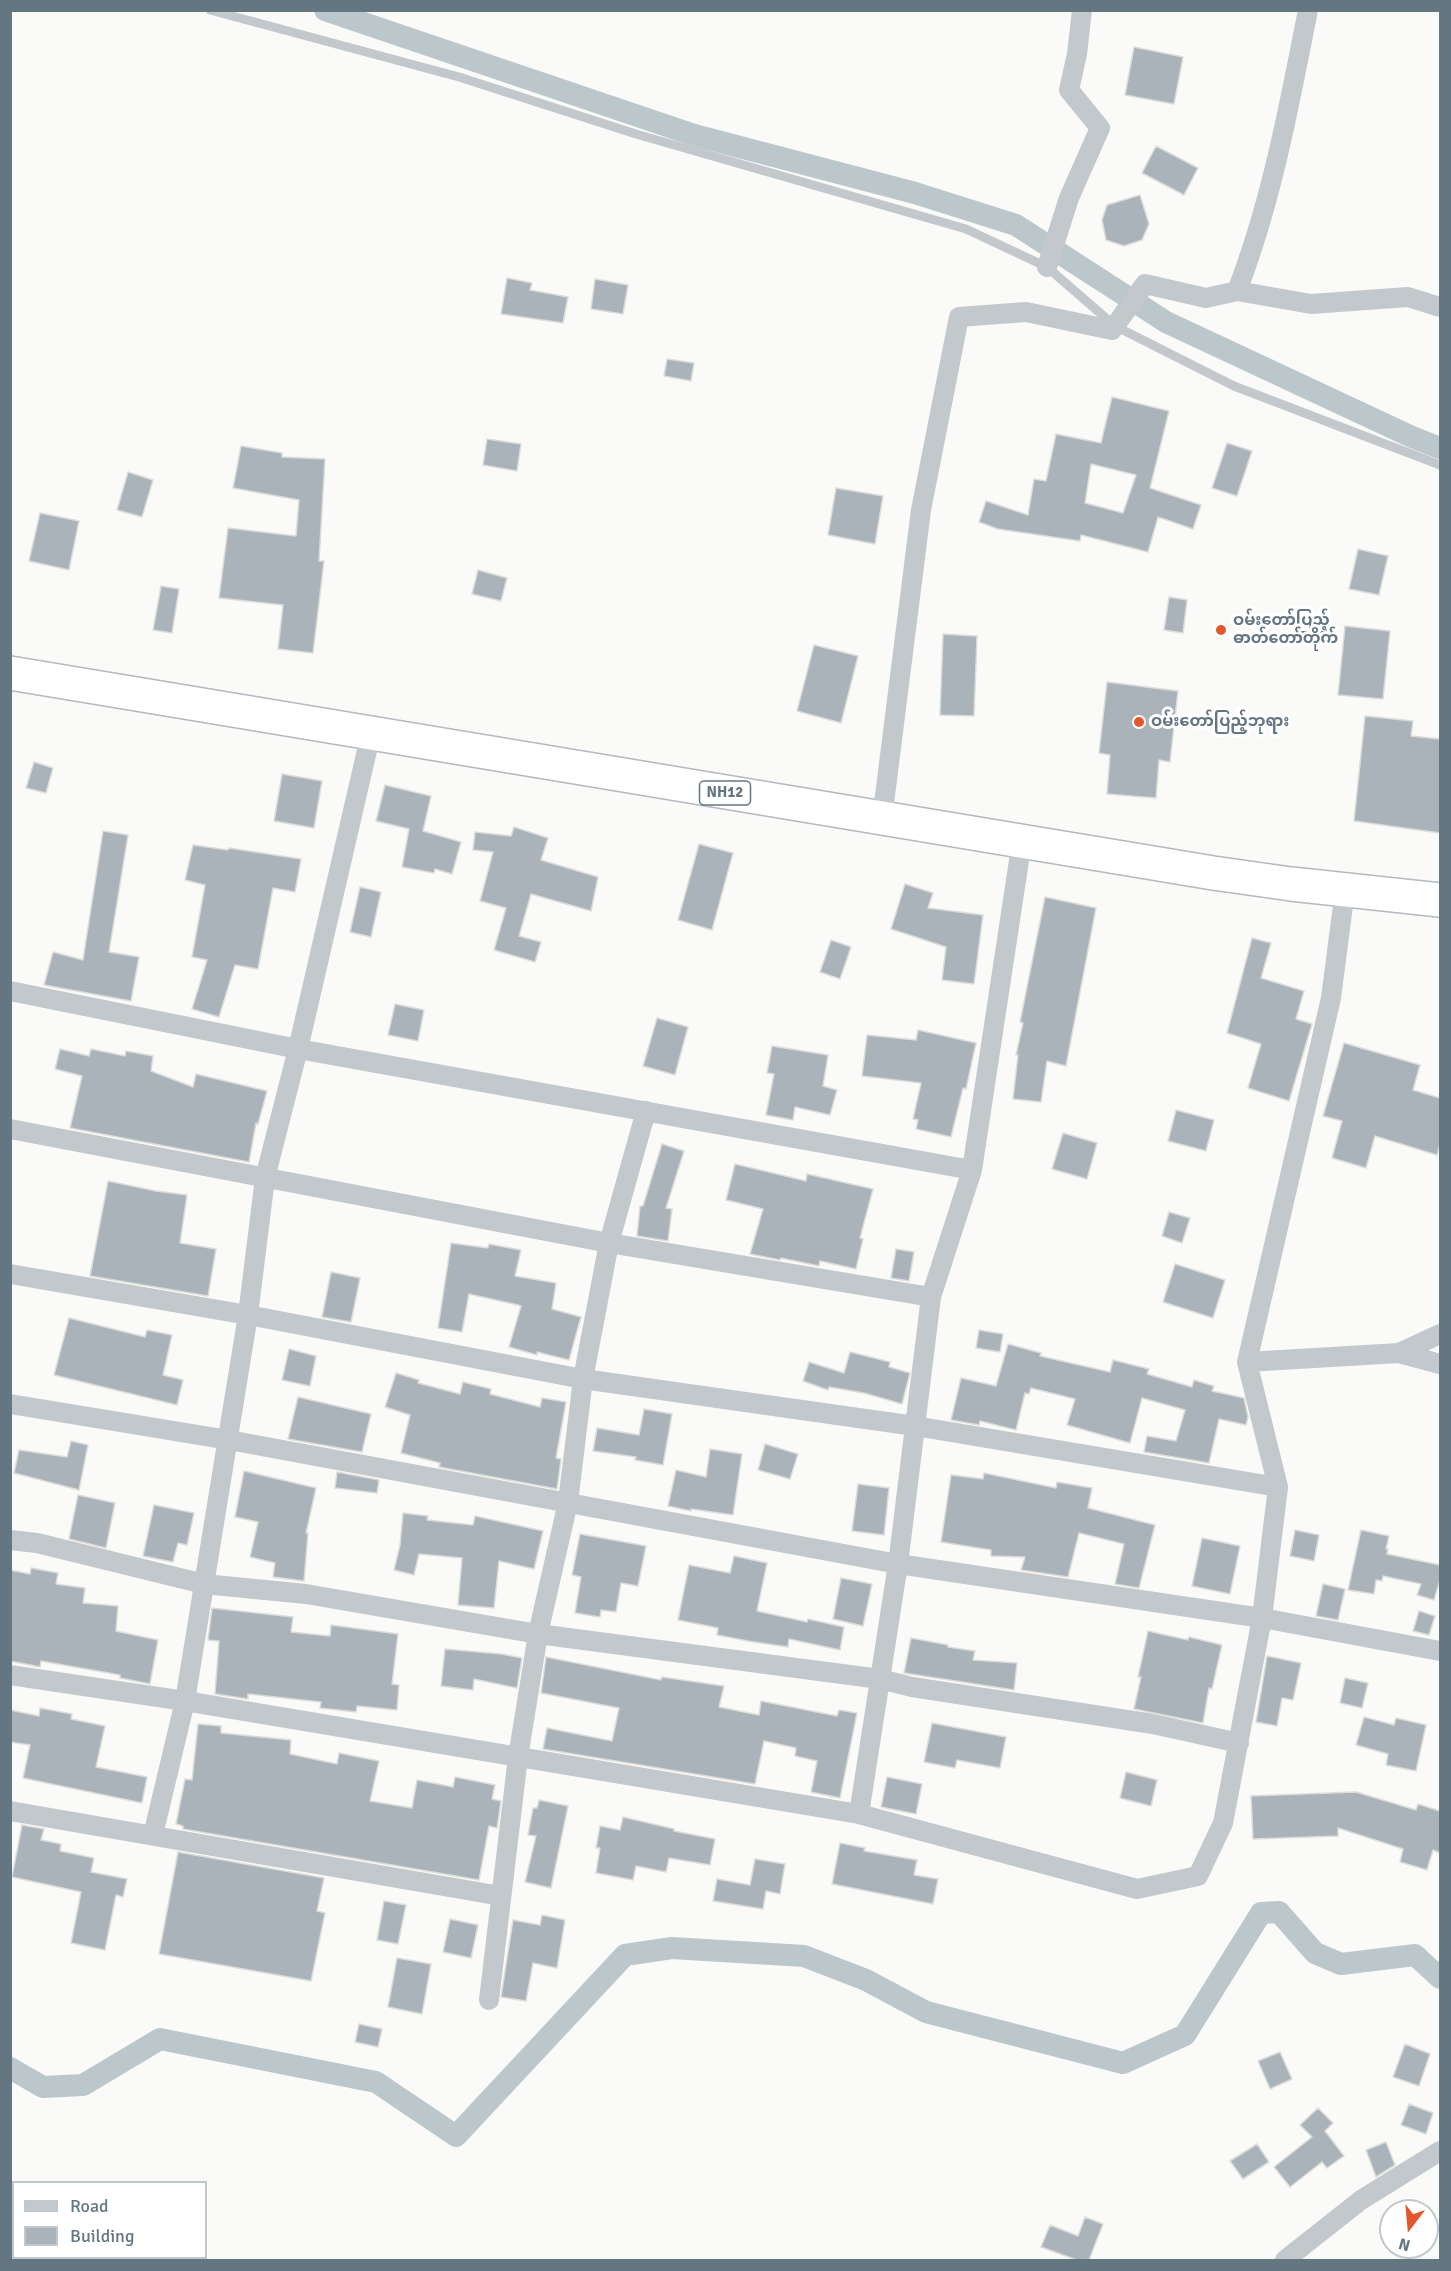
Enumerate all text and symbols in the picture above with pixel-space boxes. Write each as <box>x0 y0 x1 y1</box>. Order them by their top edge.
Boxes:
place label: ဝမ်းတော်ပြည့် ဓာတ်တော်တိုက် <box>1233 611 1338 649</box>
marker: ဝမ်းတော်ပြည့် ဓာတ်တော်တိုက် <box>1214 623 1228 637</box>
place label: ဝမ်းတော်ပြည့်ဘုရား <box>1151 712 1289 732</box>
marker: ဝမ်းတော်ပြည့်ဘုရား <box>1132 715 1146 729</box>
road number: NH12 <box>700 781 750 805</box>
legend <box>12 2181 207 2259</box>
text: Road <box>70 2195 109 2217</box>
north arrow <box>1379 2199 1439 2259</box>
text: Building <box>70 2225 134 2247</box>
text: N <box>1396 2233 1413 2256</box>

